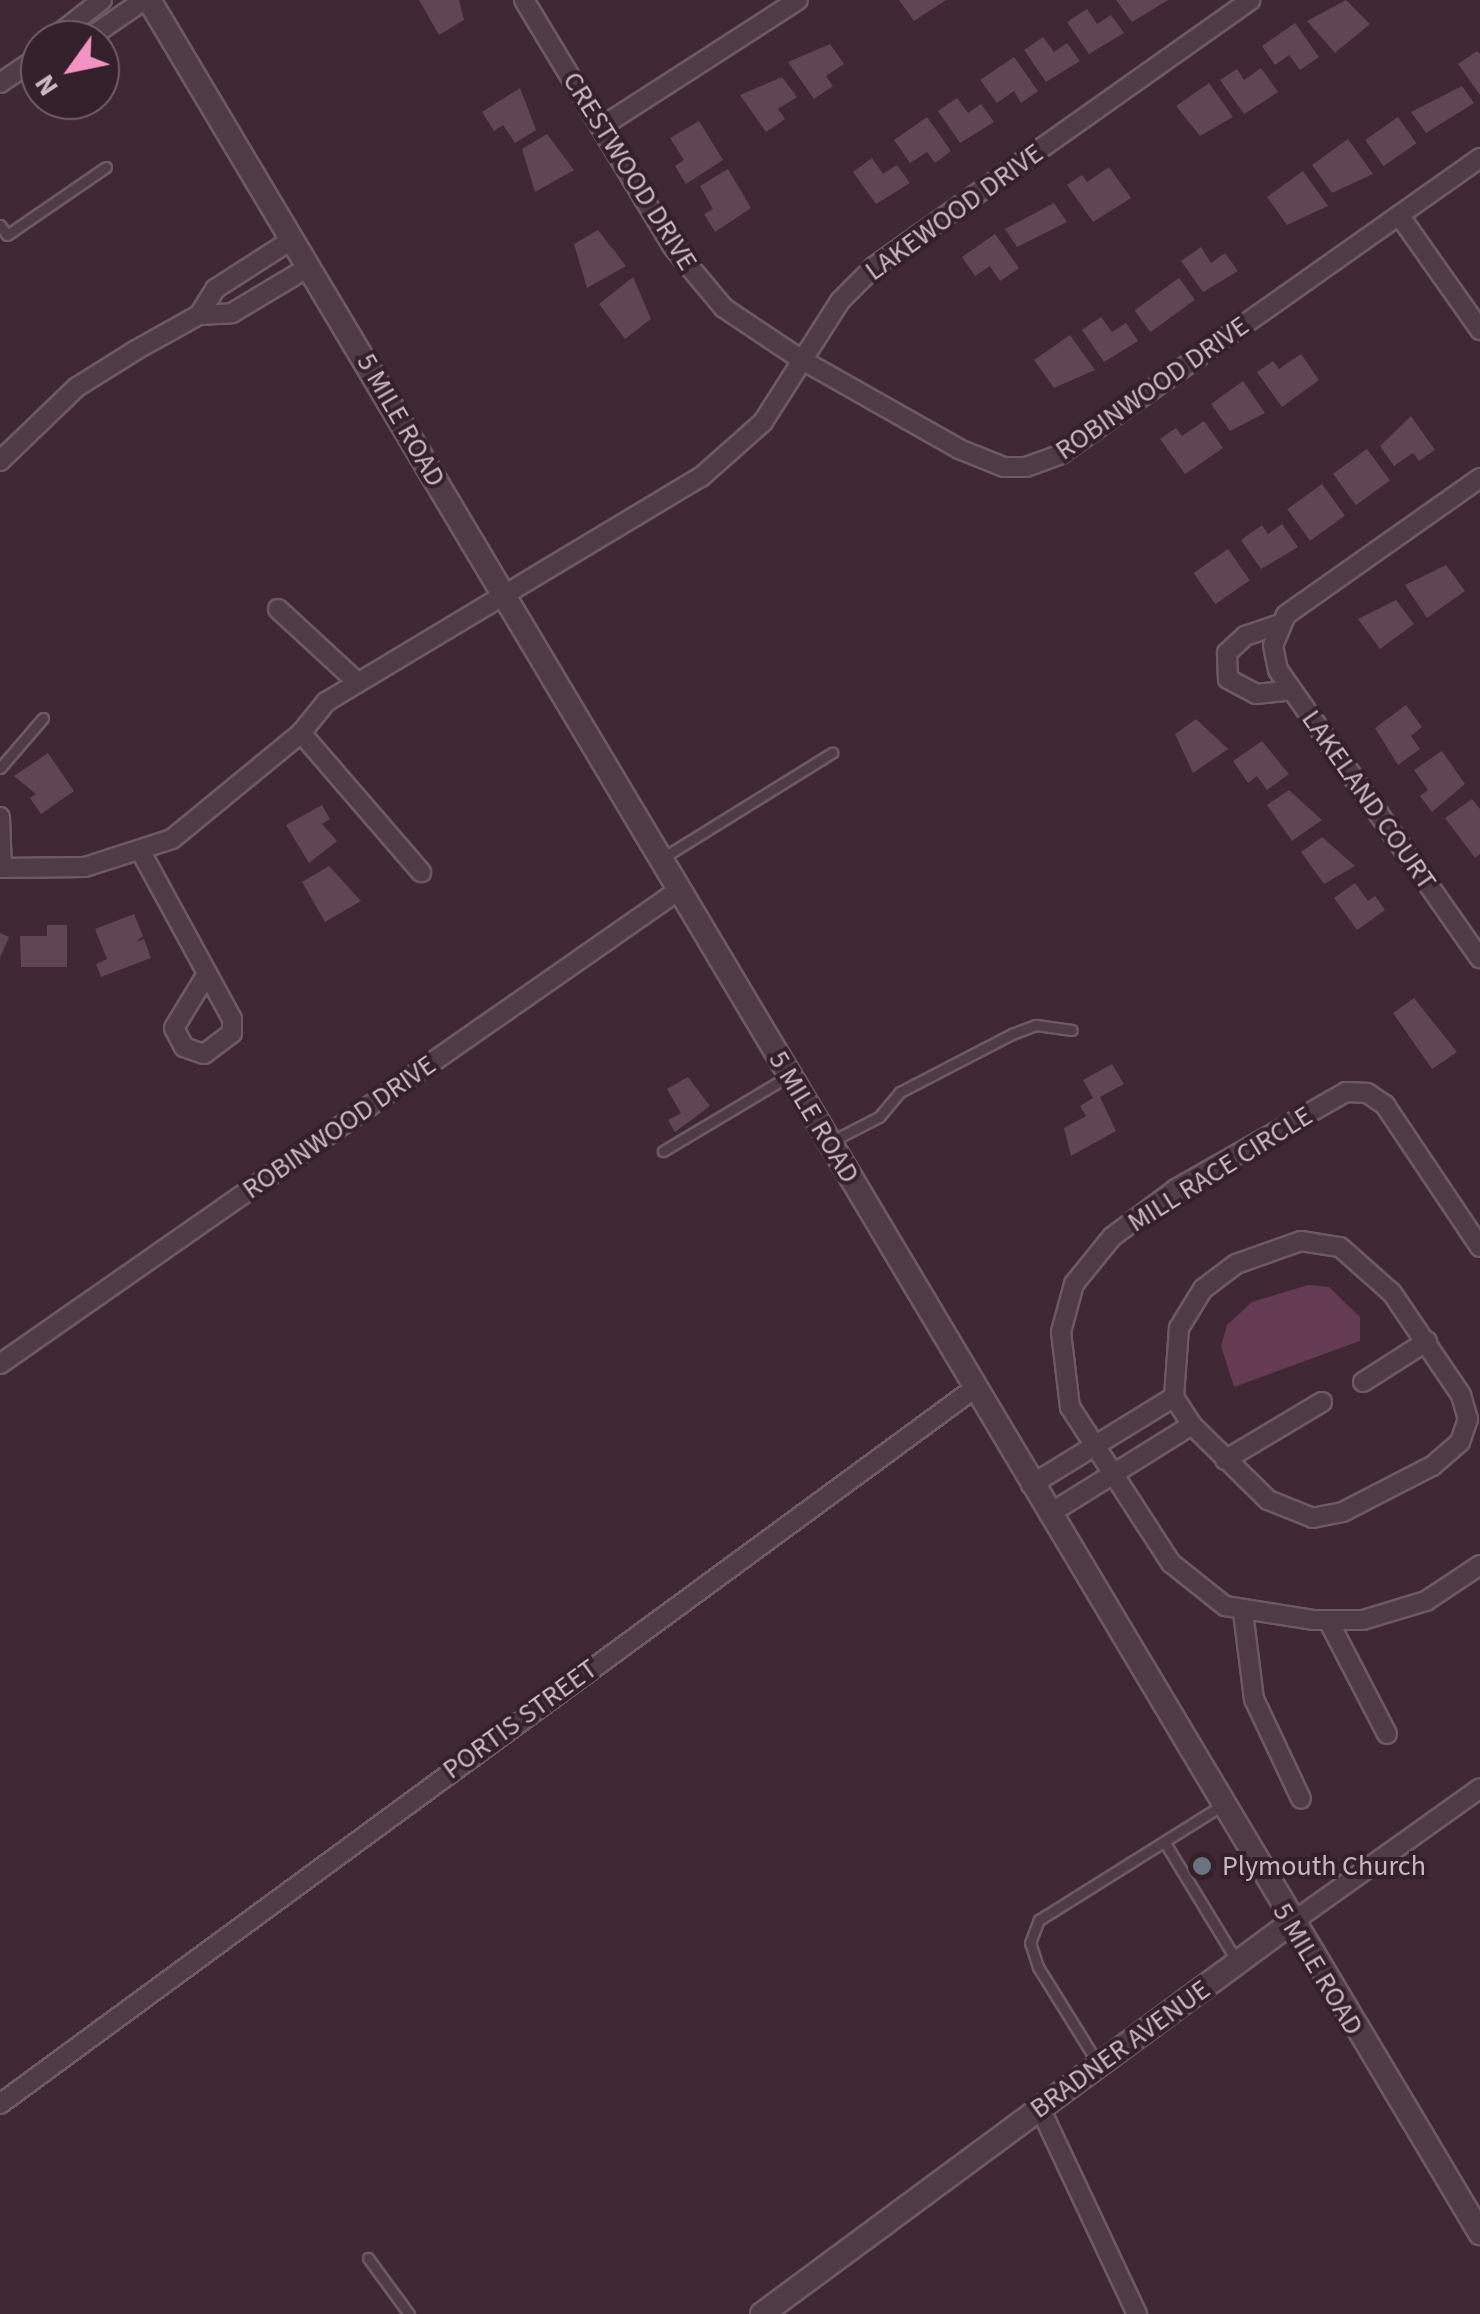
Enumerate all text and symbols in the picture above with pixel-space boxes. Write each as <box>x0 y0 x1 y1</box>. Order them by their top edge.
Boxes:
north arrow <box>20 20 120 120</box>
street label: CRESTWOOD DRIVE <box>555 66 705 276</box>
text: N <box>25 67 68 104</box>
street label: LAKEWOOD DRIVE <box>859 136 1049 288</box>
street label: ROBINWOOD DRIVE <box>1049 309 1255 467</box>
street label: 5 MILE ROAD <box>349 348 453 492</box>
street label: LAKELAND COURT <box>1294 704 1444 896</box>
street label: 5 MILE ROAD <box>762 1045 866 1189</box>
street label: ROBINWOOD DRIVE <box>236 1048 442 1206</box>
street label: MILL RACE CIRCLE <box>1122 1099 1318 1239</box>
street label: PORTIS STREET <box>436 1652 604 1786</box>
place label: Plymouth Church <box>1222 1849 1426 1883</box>
marker: Plymouth Church <box>1191 1855 1213 1877</box>
street label: 5 MILE ROAD <box>1266 1897 1370 2041</box>
street label: BRADNER AVENUE <box>1024 1973 1216 2125</box>

